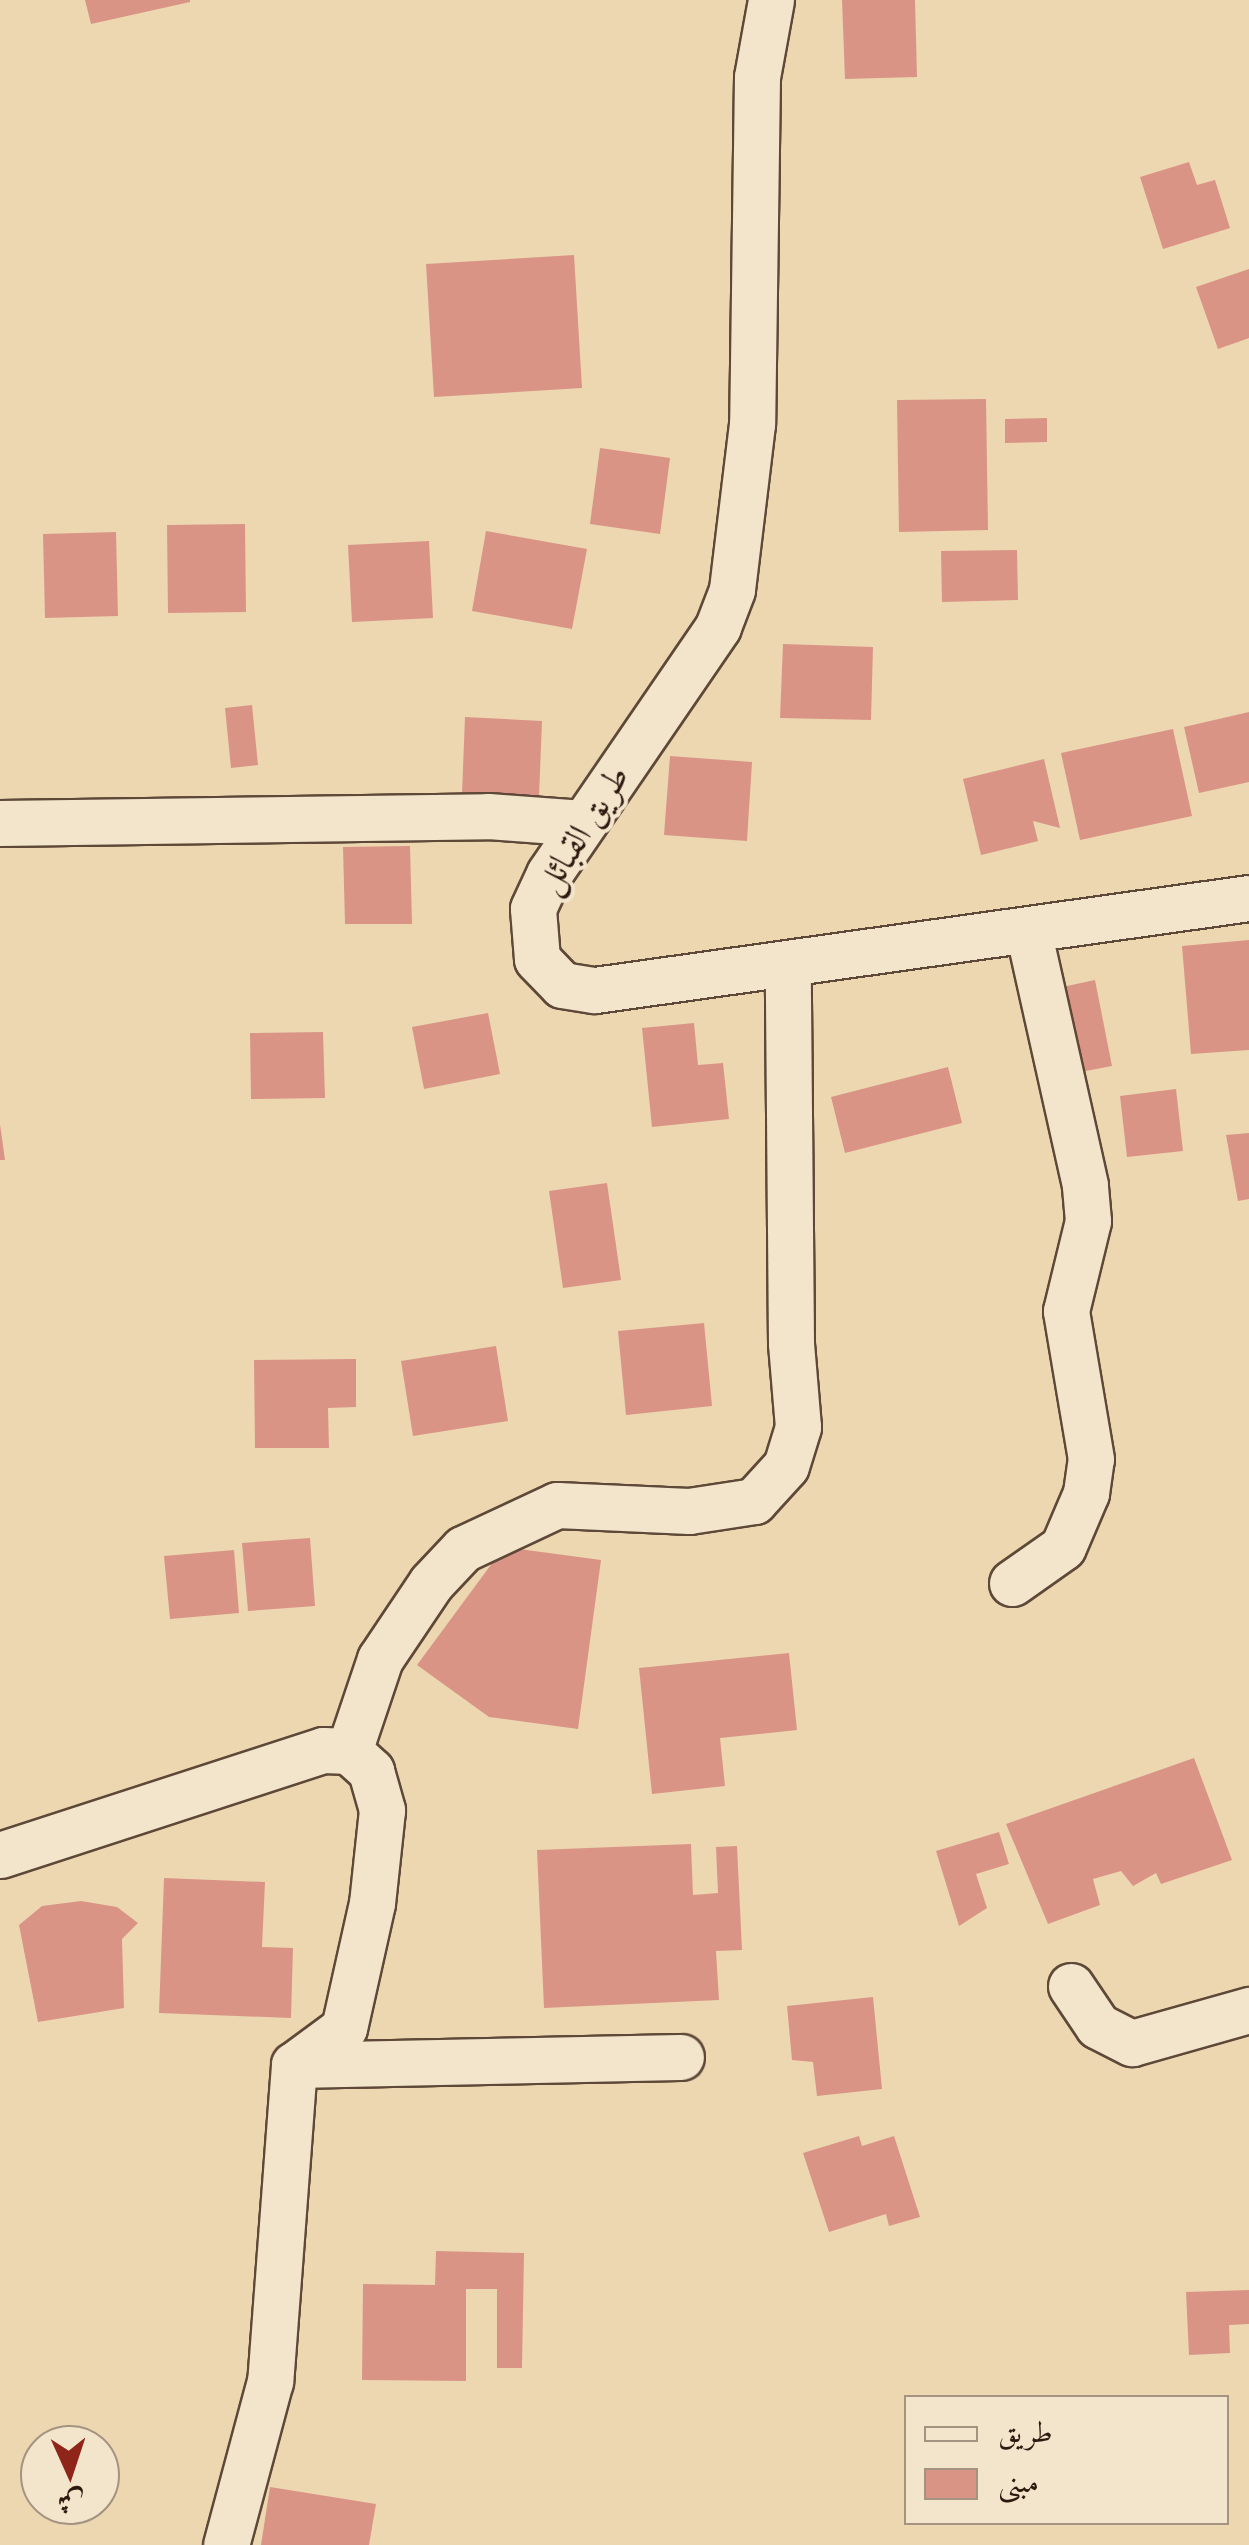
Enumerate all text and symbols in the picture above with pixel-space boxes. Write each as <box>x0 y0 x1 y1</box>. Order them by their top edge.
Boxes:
street label: طريق القبائل <box>526 757 638 901</box>
legend <box>904 2395 1229 2525</box>
text: طريق <box>998 2412 1053 2451</box>
north arrow <box>20 2425 120 2525</box>
text: مبنى <box>998 2462 1039 2501</box>
text: ش <box>57 2484 86 2522</box>

